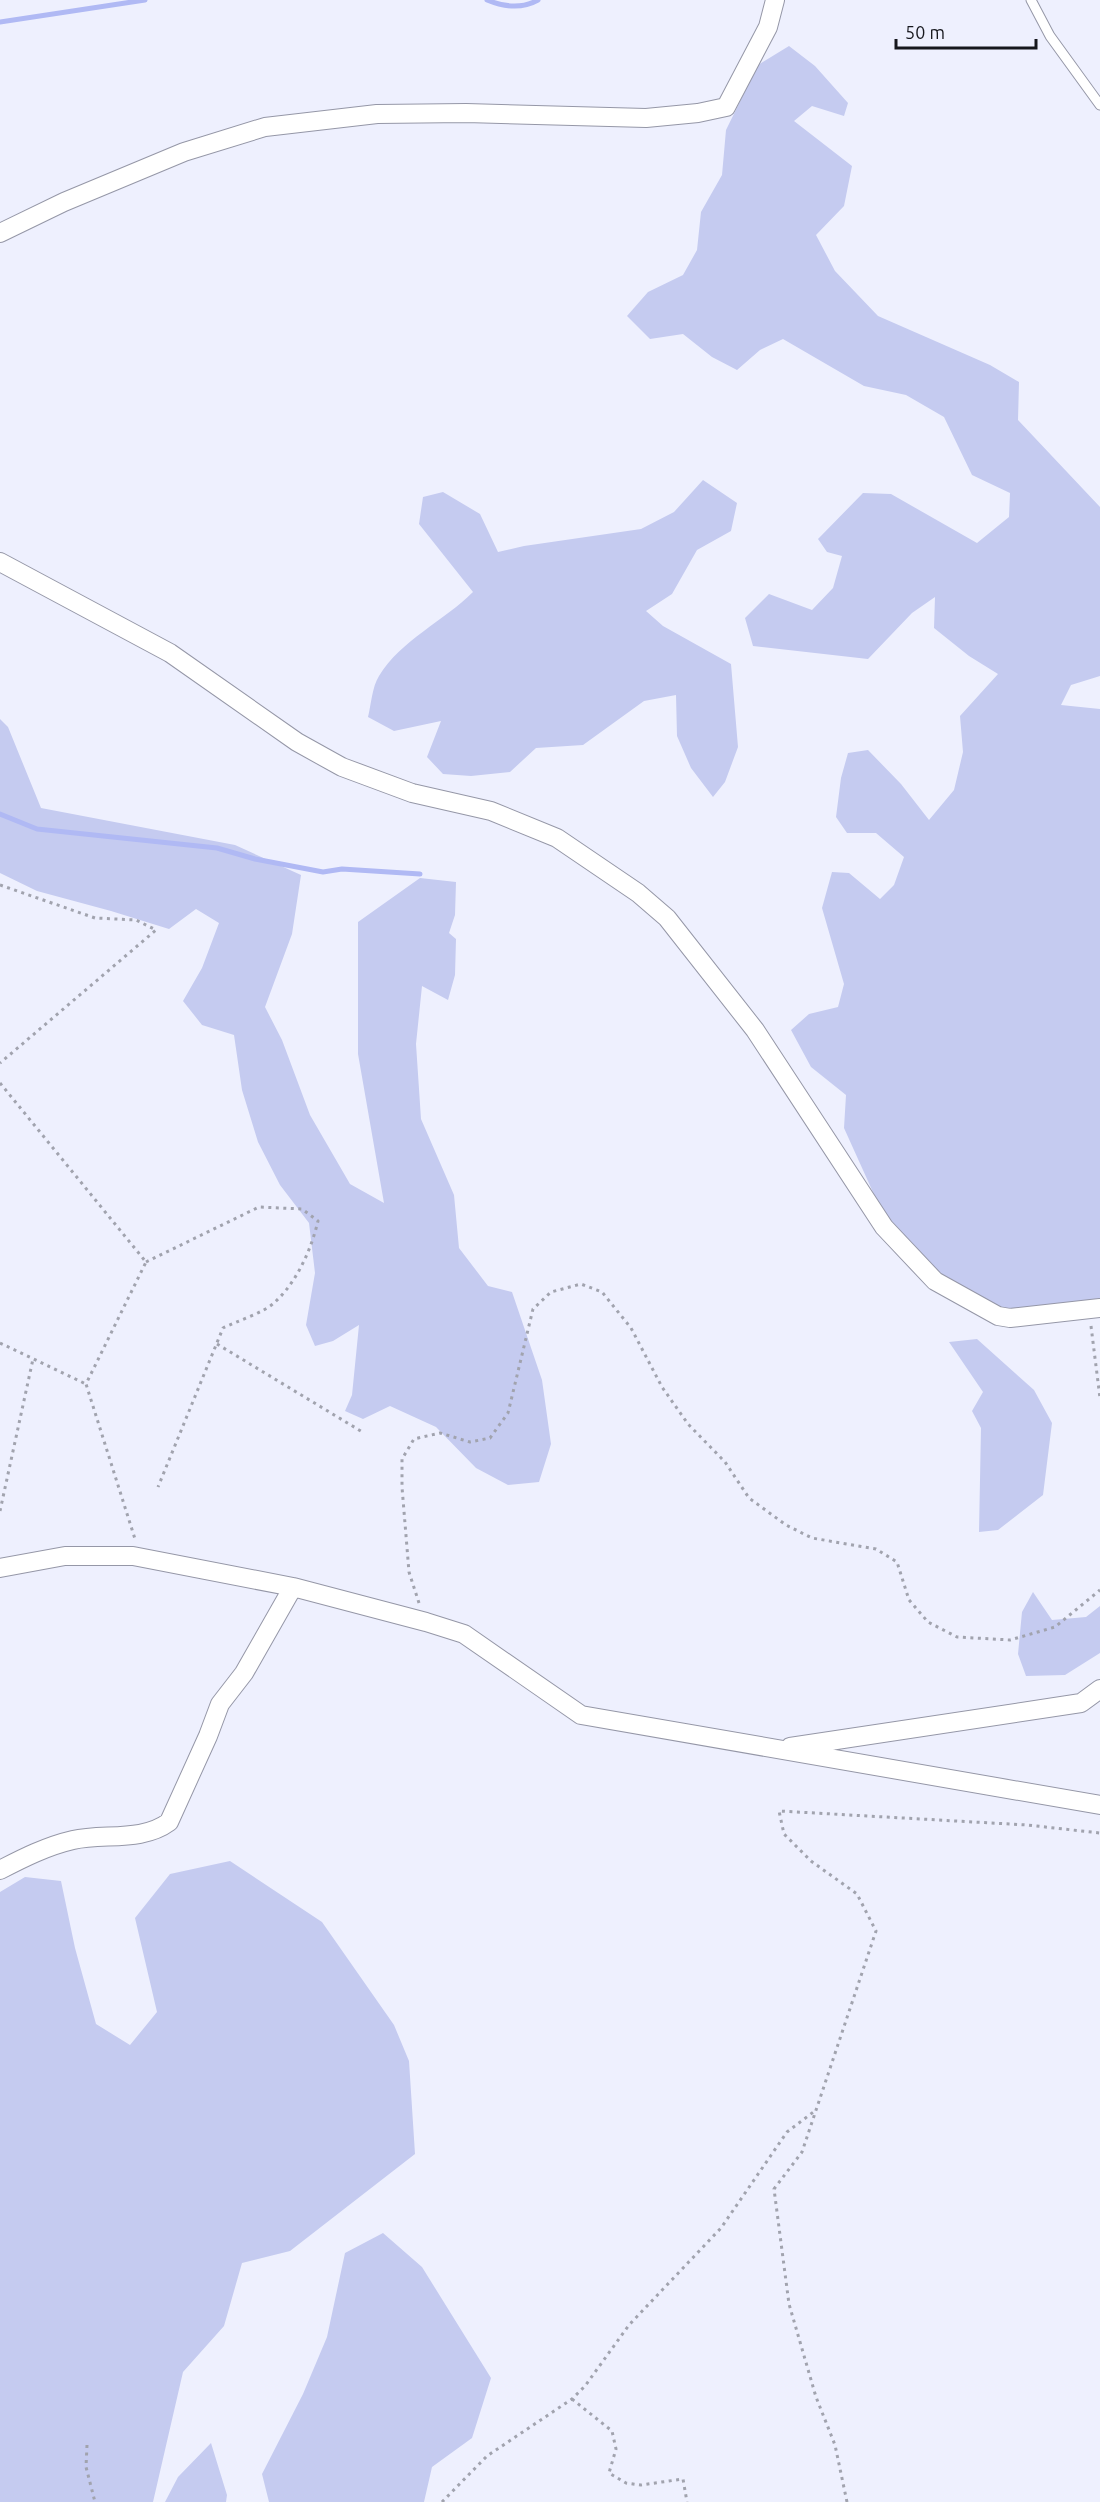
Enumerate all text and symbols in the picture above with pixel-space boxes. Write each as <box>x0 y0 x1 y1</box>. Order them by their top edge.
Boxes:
scale bar <box>896 12 1036 50</box>
text: 50 m <box>905 22 945 42</box>

